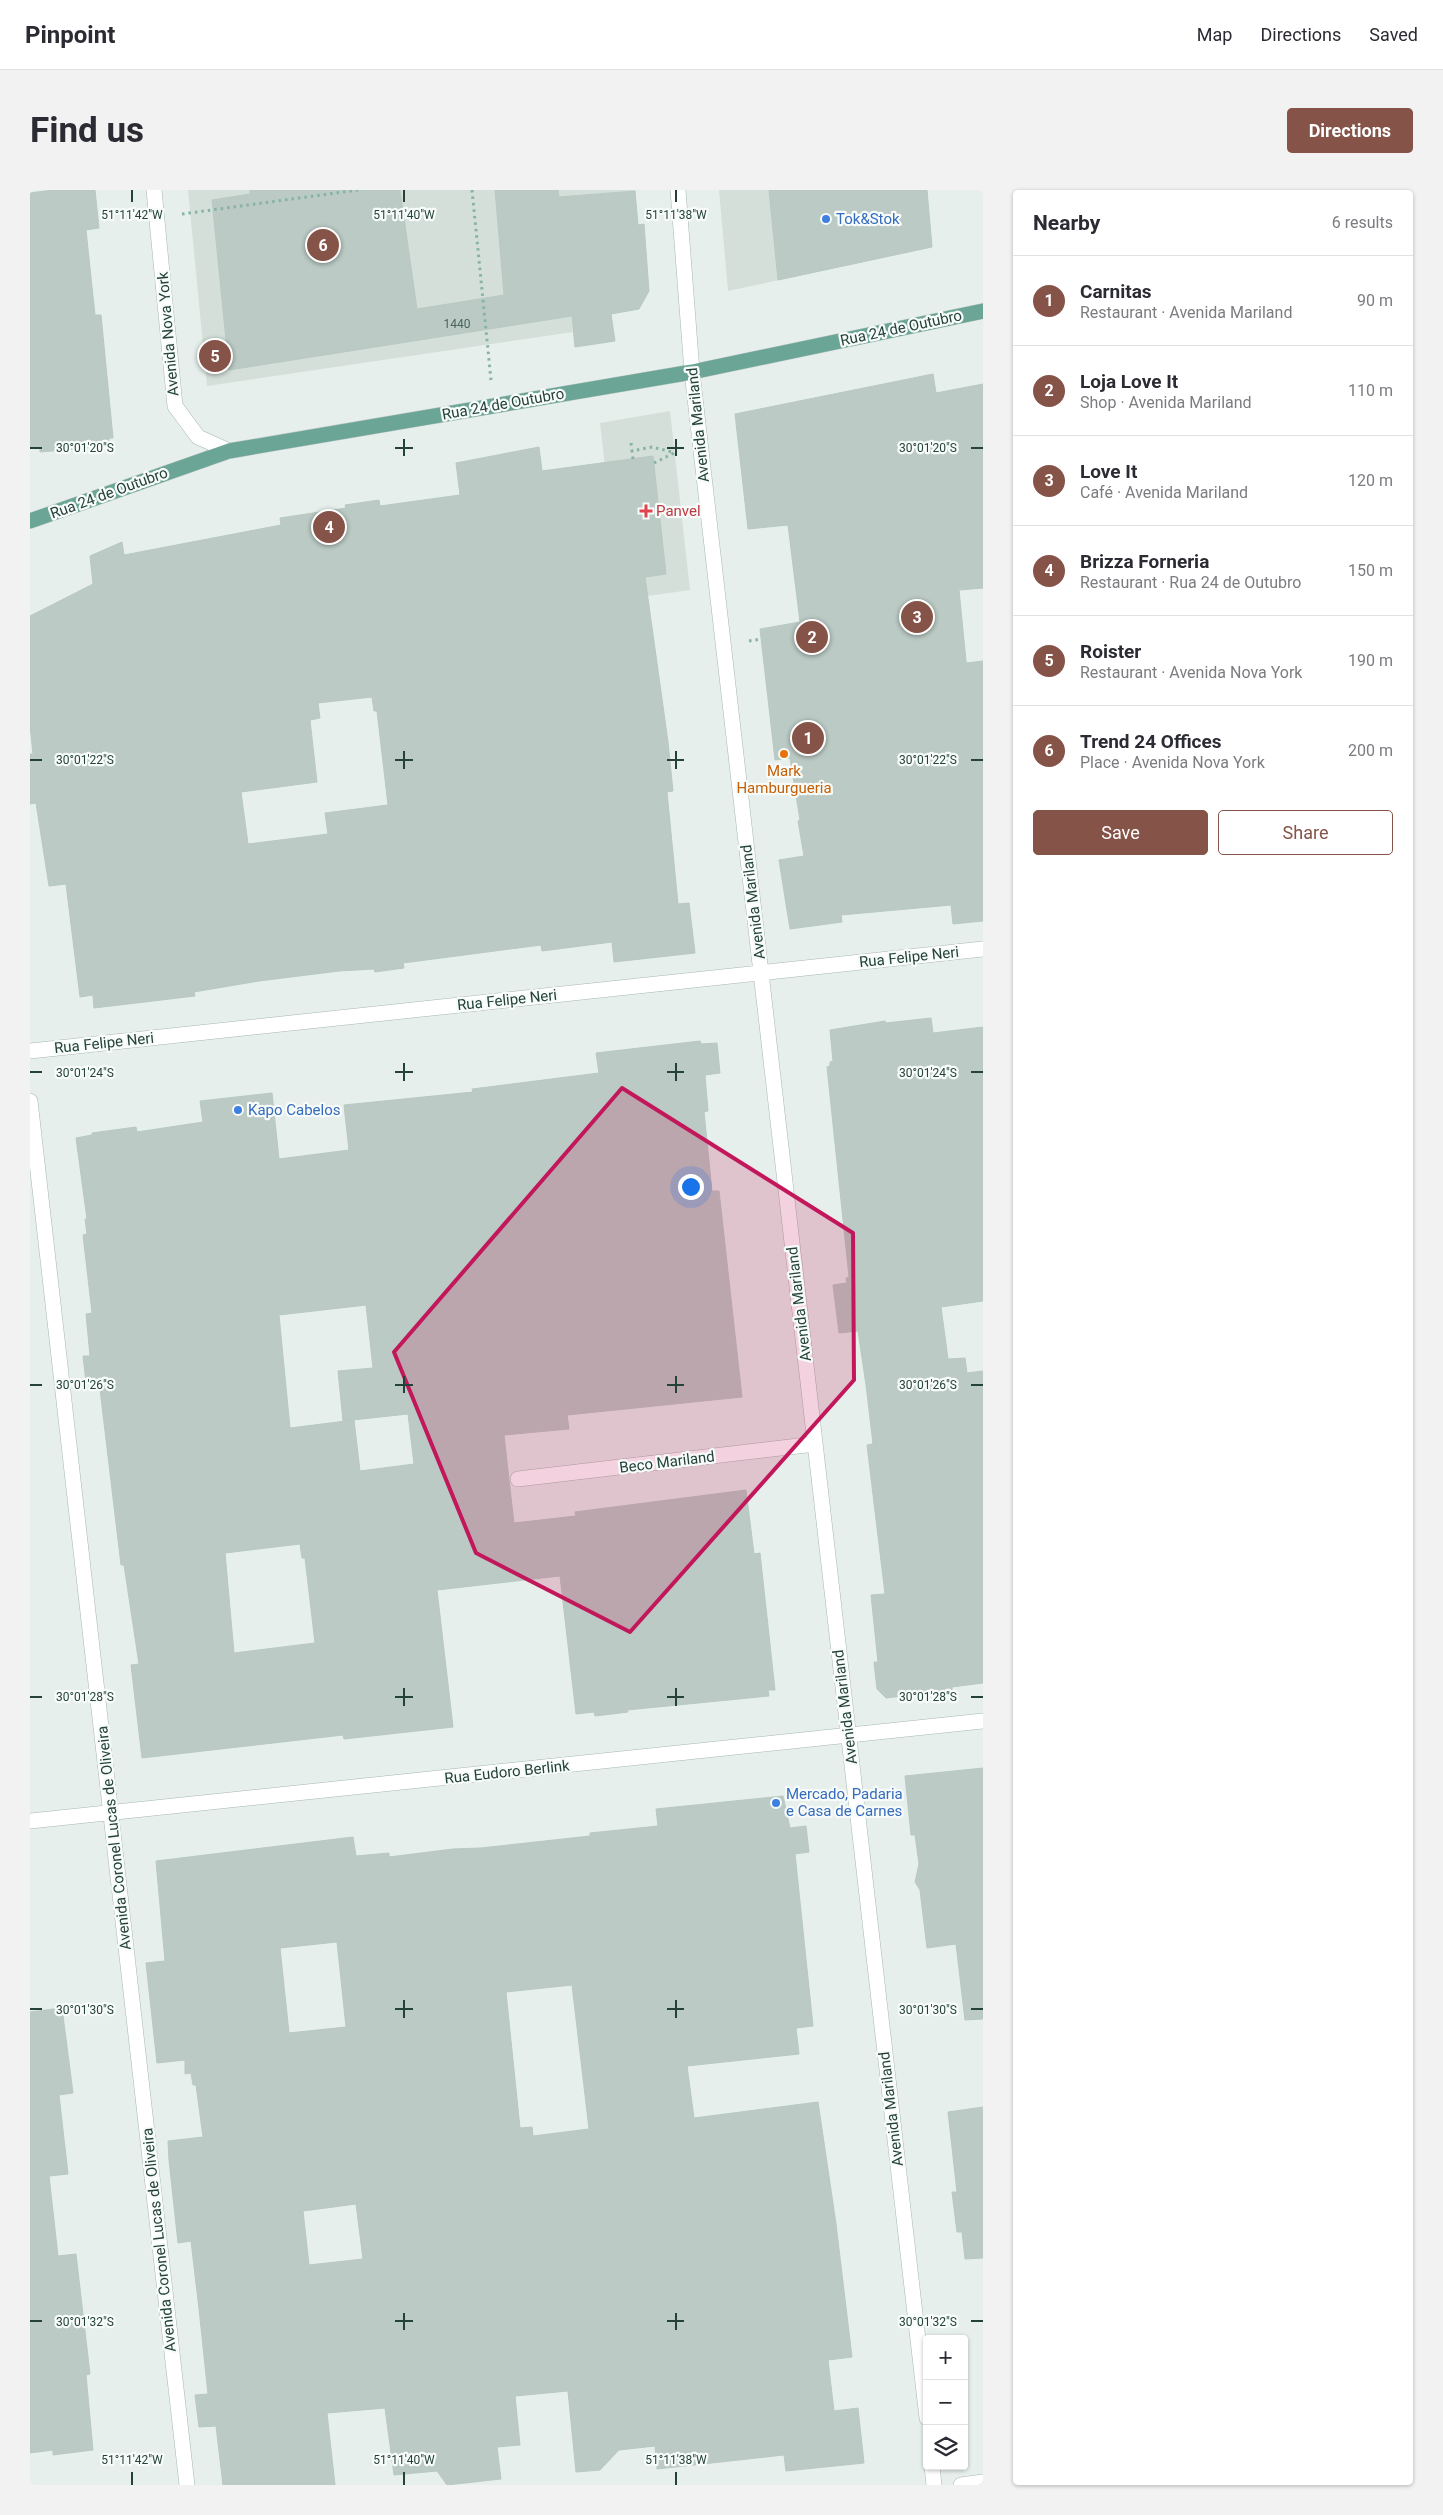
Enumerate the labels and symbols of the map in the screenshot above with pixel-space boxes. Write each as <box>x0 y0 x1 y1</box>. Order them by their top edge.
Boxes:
text: 51°11'42"W <box>101 208 163 222</box>
text: 51°11'40"W <box>373 208 435 222</box>
text: 51°11'38"W <box>645 208 707 222</box>
place label: Tok&Stok <box>836 210 900 228</box>
marker: Tok&Stok <box>820 213 832 225</box>
pin: 6 <box>307 226 339 264</box>
street label: Avenida Nova York <box>154 271 182 397</box>
street label: Rua 24 de Outubro <box>839 306 963 350</box>
house number: 1440 <box>444 317 471 331</box>
pin: 5 <box>199 337 231 375</box>
street label: Avenida Mariland <box>683 367 713 483</box>
street label: Rua 24 de Outubro <box>440 384 566 424</box>
text: 30°01'20"S <box>56 441 114 455</box>
text: 30°01'20"S <box>899 441 957 455</box>
street label: Rua 24 de Outubro <box>48 463 170 523</box>
place label: Panvel <box>656 502 701 520</box>
marker: Panvel <box>640 505 652 517</box>
pin: 4 <box>313 508 345 546</box>
pin: 3 <box>901 598 933 636</box>
pin: 2 <box>796 618 828 656</box>
pin: 1 <box>792 719 824 757</box>
marker: Mark Hamburgueria <box>778 748 790 760</box>
text: 30°01'22"S <box>56 753 114 767</box>
text: 30°01'22"S <box>899 753 957 767</box>
place label: Mark Hamburgueria <box>736 762 832 797</box>
street label: Avenida Mariland <box>737 844 769 960</box>
street label: Rua Felipe Neri <box>858 943 960 971</box>
street label: Rua Felipe Neri <box>456 986 558 1014</box>
street label: Rua Felipe Neri <box>53 1029 155 1057</box>
text: 30°01'24"S <box>56 1066 114 1080</box>
text: 30°01'24"S <box>899 1066 957 1080</box>
place label: Kapo Cabelos <box>248 1101 341 1119</box>
marker: Kapo Cabelos <box>232 1104 244 1116</box>
your location <box>678 1174 704 1200</box>
street label: Avenida Mariland <box>783 1246 815 1362</box>
text: 30°01'26"S <box>56 1378 114 1392</box>
text: 30°01'26"S <box>899 1378 957 1392</box>
street label: Beco Mariland <box>618 1447 716 1477</box>
street label: Avenida Mariland <box>829 1649 861 1765</box>
text: 30°01'28"S <box>56 1690 114 1704</box>
text: 30°01'28"S <box>899 1690 957 1704</box>
street label: Avenida Coronel Lucas de Oliveira <box>93 1725 135 1951</box>
street label: Rua Eudoro Berlink <box>443 1756 571 1788</box>
place label: Mercado, Padaria e Casa de Carnes <box>786 1785 903 1820</box>
marker: Mercado, Padaria e Casa de Carnes <box>770 1797 782 1809</box>
text: 30°01'30"S <box>56 2003 114 2017</box>
text: 30°01'30"S <box>899 2003 957 2017</box>
street label: Avenida Mariland <box>875 2051 907 2167</box>
street label: Avenida Coronel Lucas de Oliveira <box>138 2127 180 2353</box>
text: 30°01'32"S <box>56 2315 114 2329</box>
text: 30°01'32"S <box>899 2315 957 2329</box>
text: 51°11'42"W <box>101 2453 163 2467</box>
text: 51°11'40"W <box>373 2453 435 2467</box>
text: 51°11'38"W <box>645 2453 707 2467</box>

